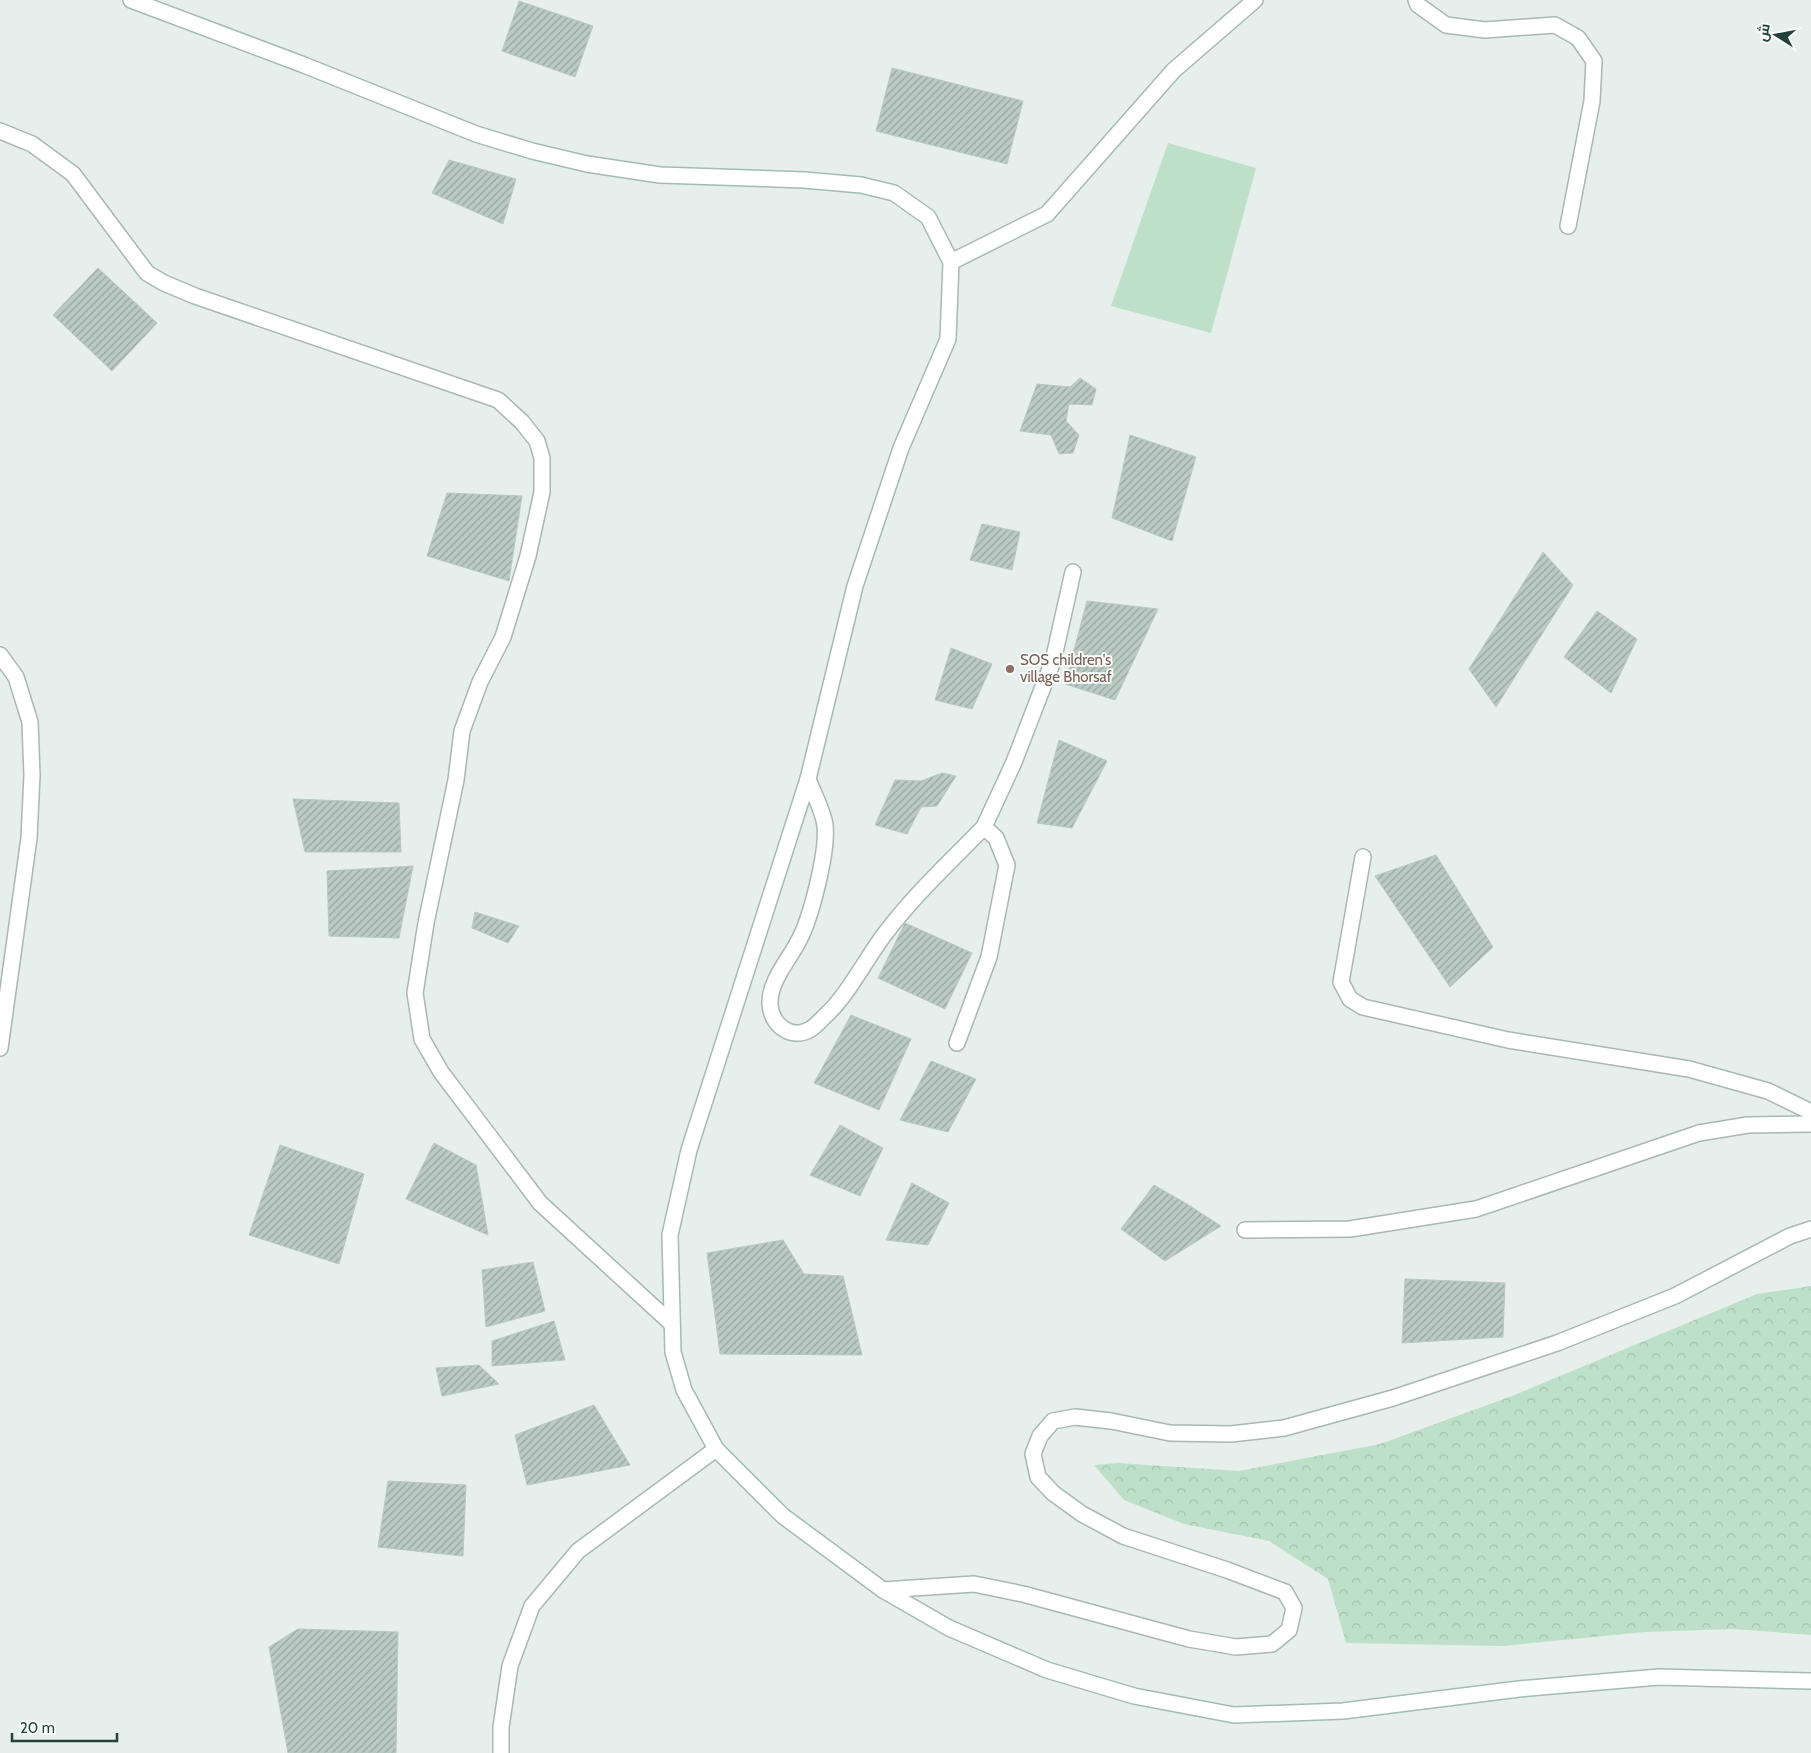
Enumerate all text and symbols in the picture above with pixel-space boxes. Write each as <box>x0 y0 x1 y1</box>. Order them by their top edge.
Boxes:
north arrow <box>1751 10 1801 60</box>
text: ش <box>1753 22 1774 43</box>
place label: SOS children's village Bhorsaf <box>1020 651 1112 686</box>
marker: SOS children's village Bhorsaf <box>1004 663 1016 675</box>
scale bar <box>12 1710 118 1742</box>
text: 20 m <box>20 1719 55 1737</box>

